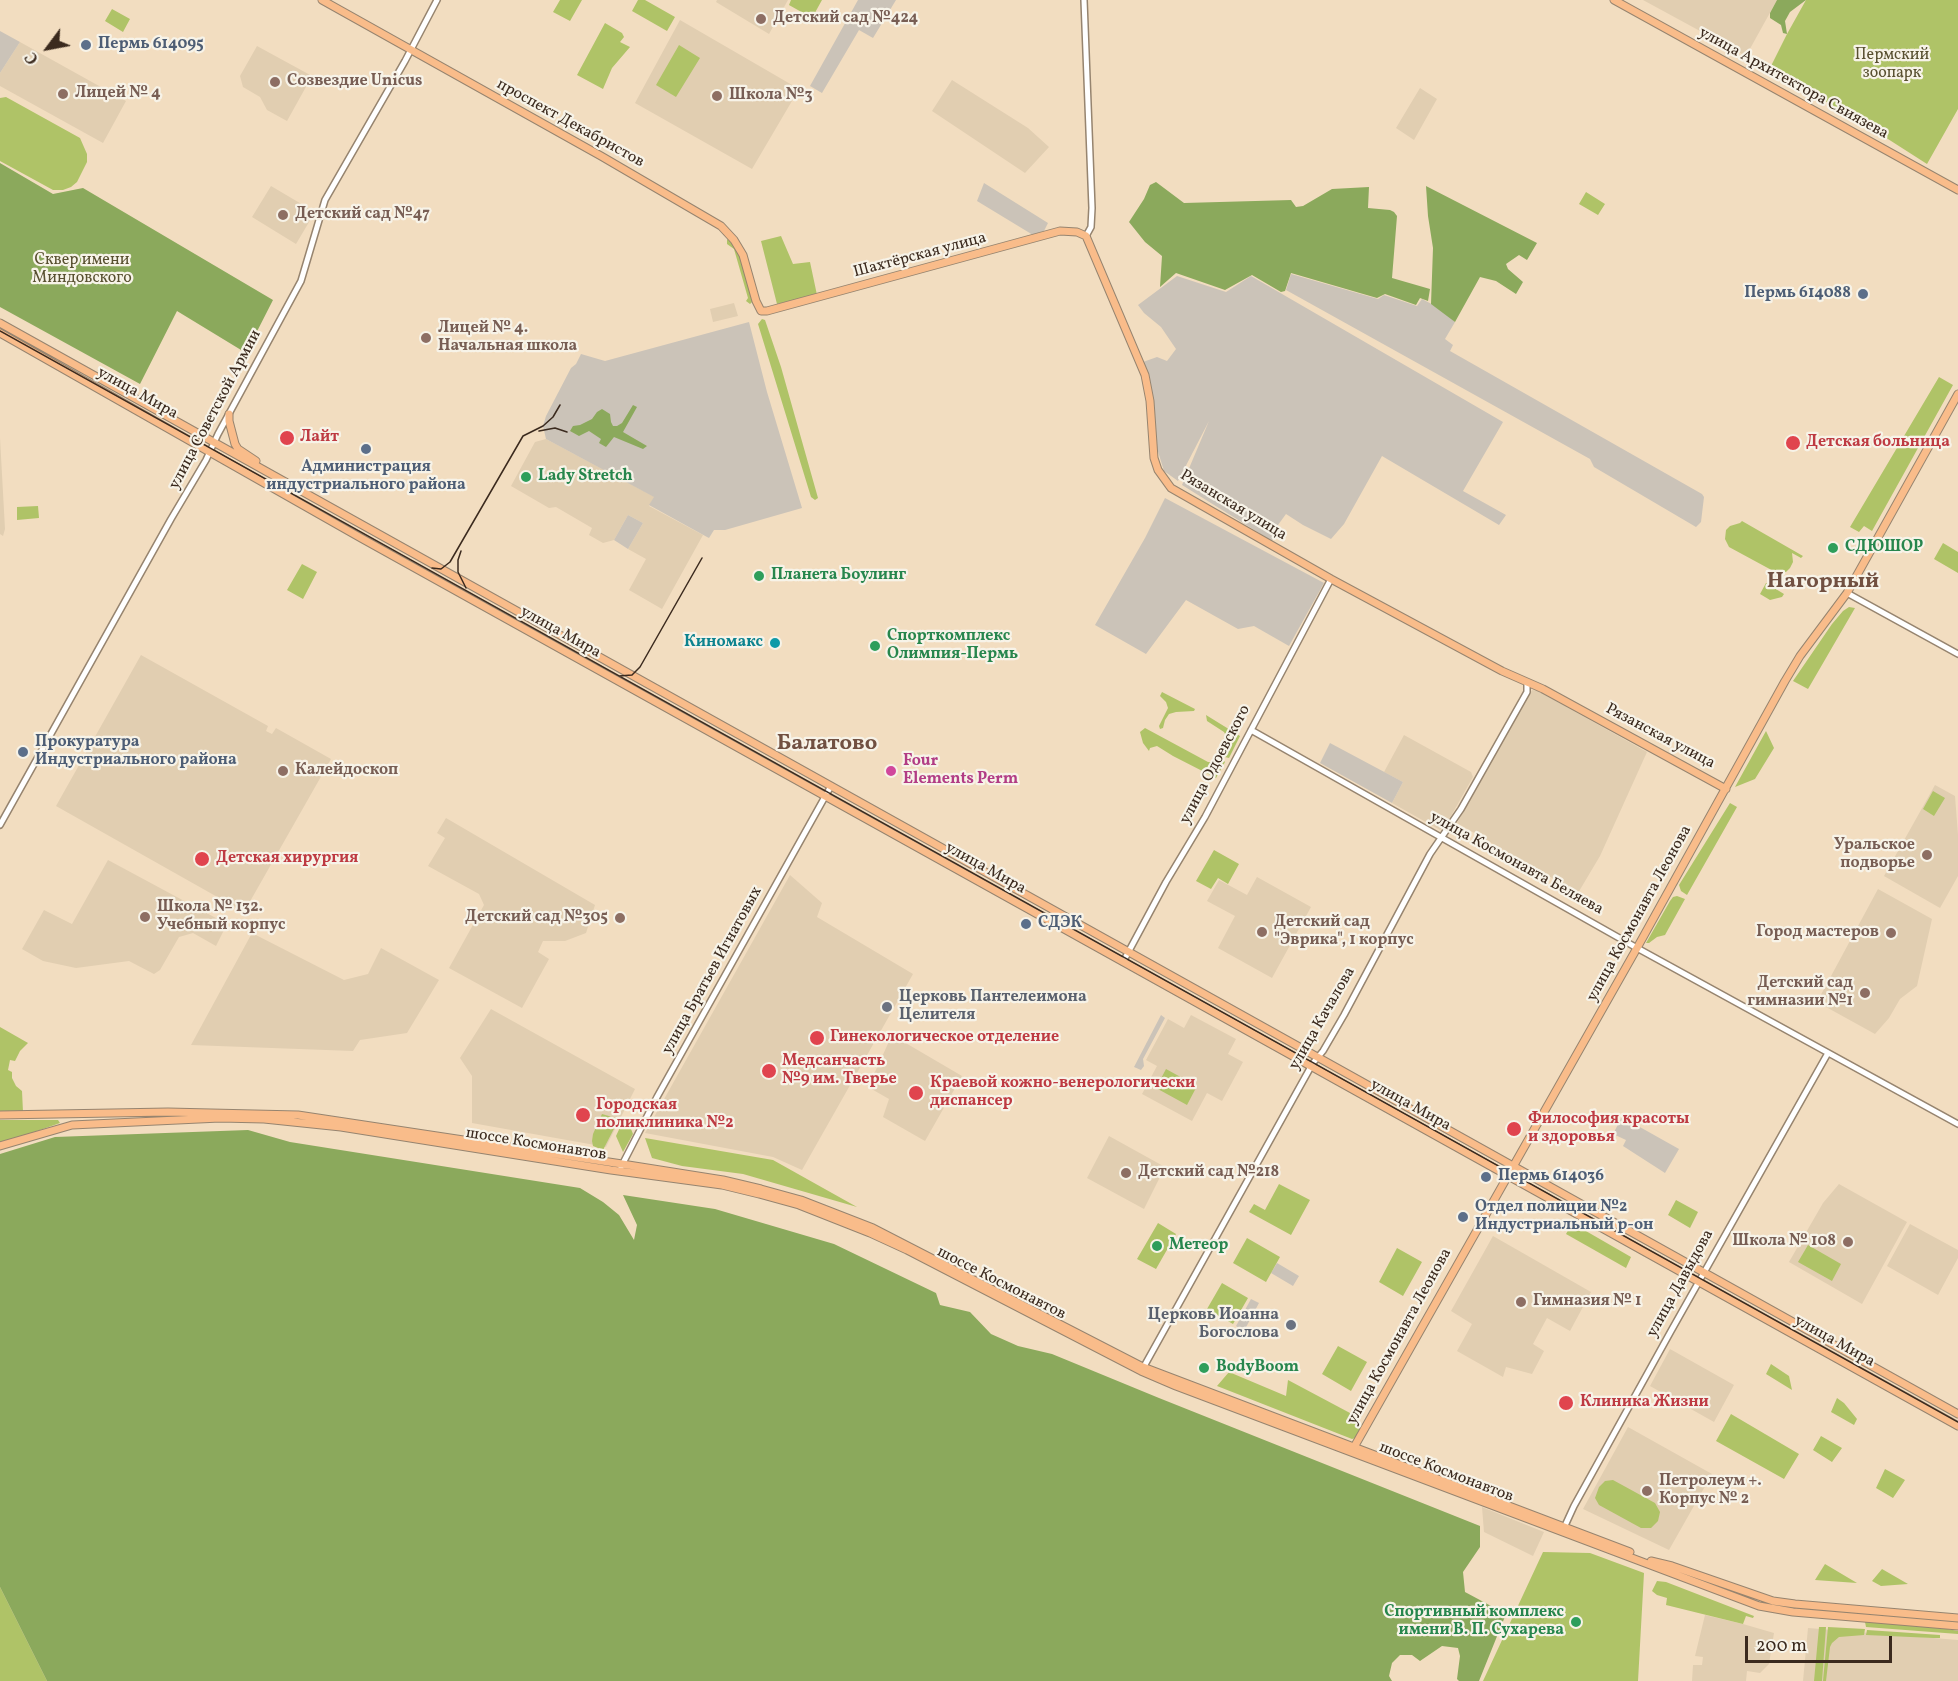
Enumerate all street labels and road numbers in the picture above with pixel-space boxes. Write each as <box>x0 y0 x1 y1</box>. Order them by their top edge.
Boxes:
street label: улица Архитектора Свиязева <box>1695 24 1891 144</box>
street label: проспект Декабристов <box>493 75 647 173</box>
street label: Шахтёрская улица <box>851 229 989 283</box>
street label: улица Советской Армии <box>166 327 266 493</box>
street label: улица Мира <box>93 364 181 424</box>
street label: Рязанская улица <box>1176 467 1290 545</box>
street label: улица Мира <box>516 603 604 663</box>
street label: Рязанская улица <box>1602 700 1718 774</box>
street label: улица Одоевского <box>1177 702 1255 828</box>
street label: улица Космонавта Беляева <box>1426 808 1606 920</box>
street label: улица Космонавта Леонова <box>1583 822 1697 1006</box>
street label: улица Мира <box>941 839 1029 899</box>
street label: улица Братьев Игнатовых <box>659 884 767 1058</box>
street label: улица Качалова <box>1286 964 1360 1074</box>
street label: улица Мира <box>1366 1076 1454 1136</box>
street label: шоссе Космонавтов <box>464 1124 608 1166</box>
street label: улица Давыдова <box>1643 1227 1719 1341</box>
street label: шоссе Космонавтов <box>933 1243 1069 1325</box>
street label: улица Космонавта Леонова <box>1343 1245 1457 1429</box>
street label: улица Мира <box>1790 1312 1878 1372</box>
street label: шоссе Космонавтов <box>1376 1439 1516 1507</box>

